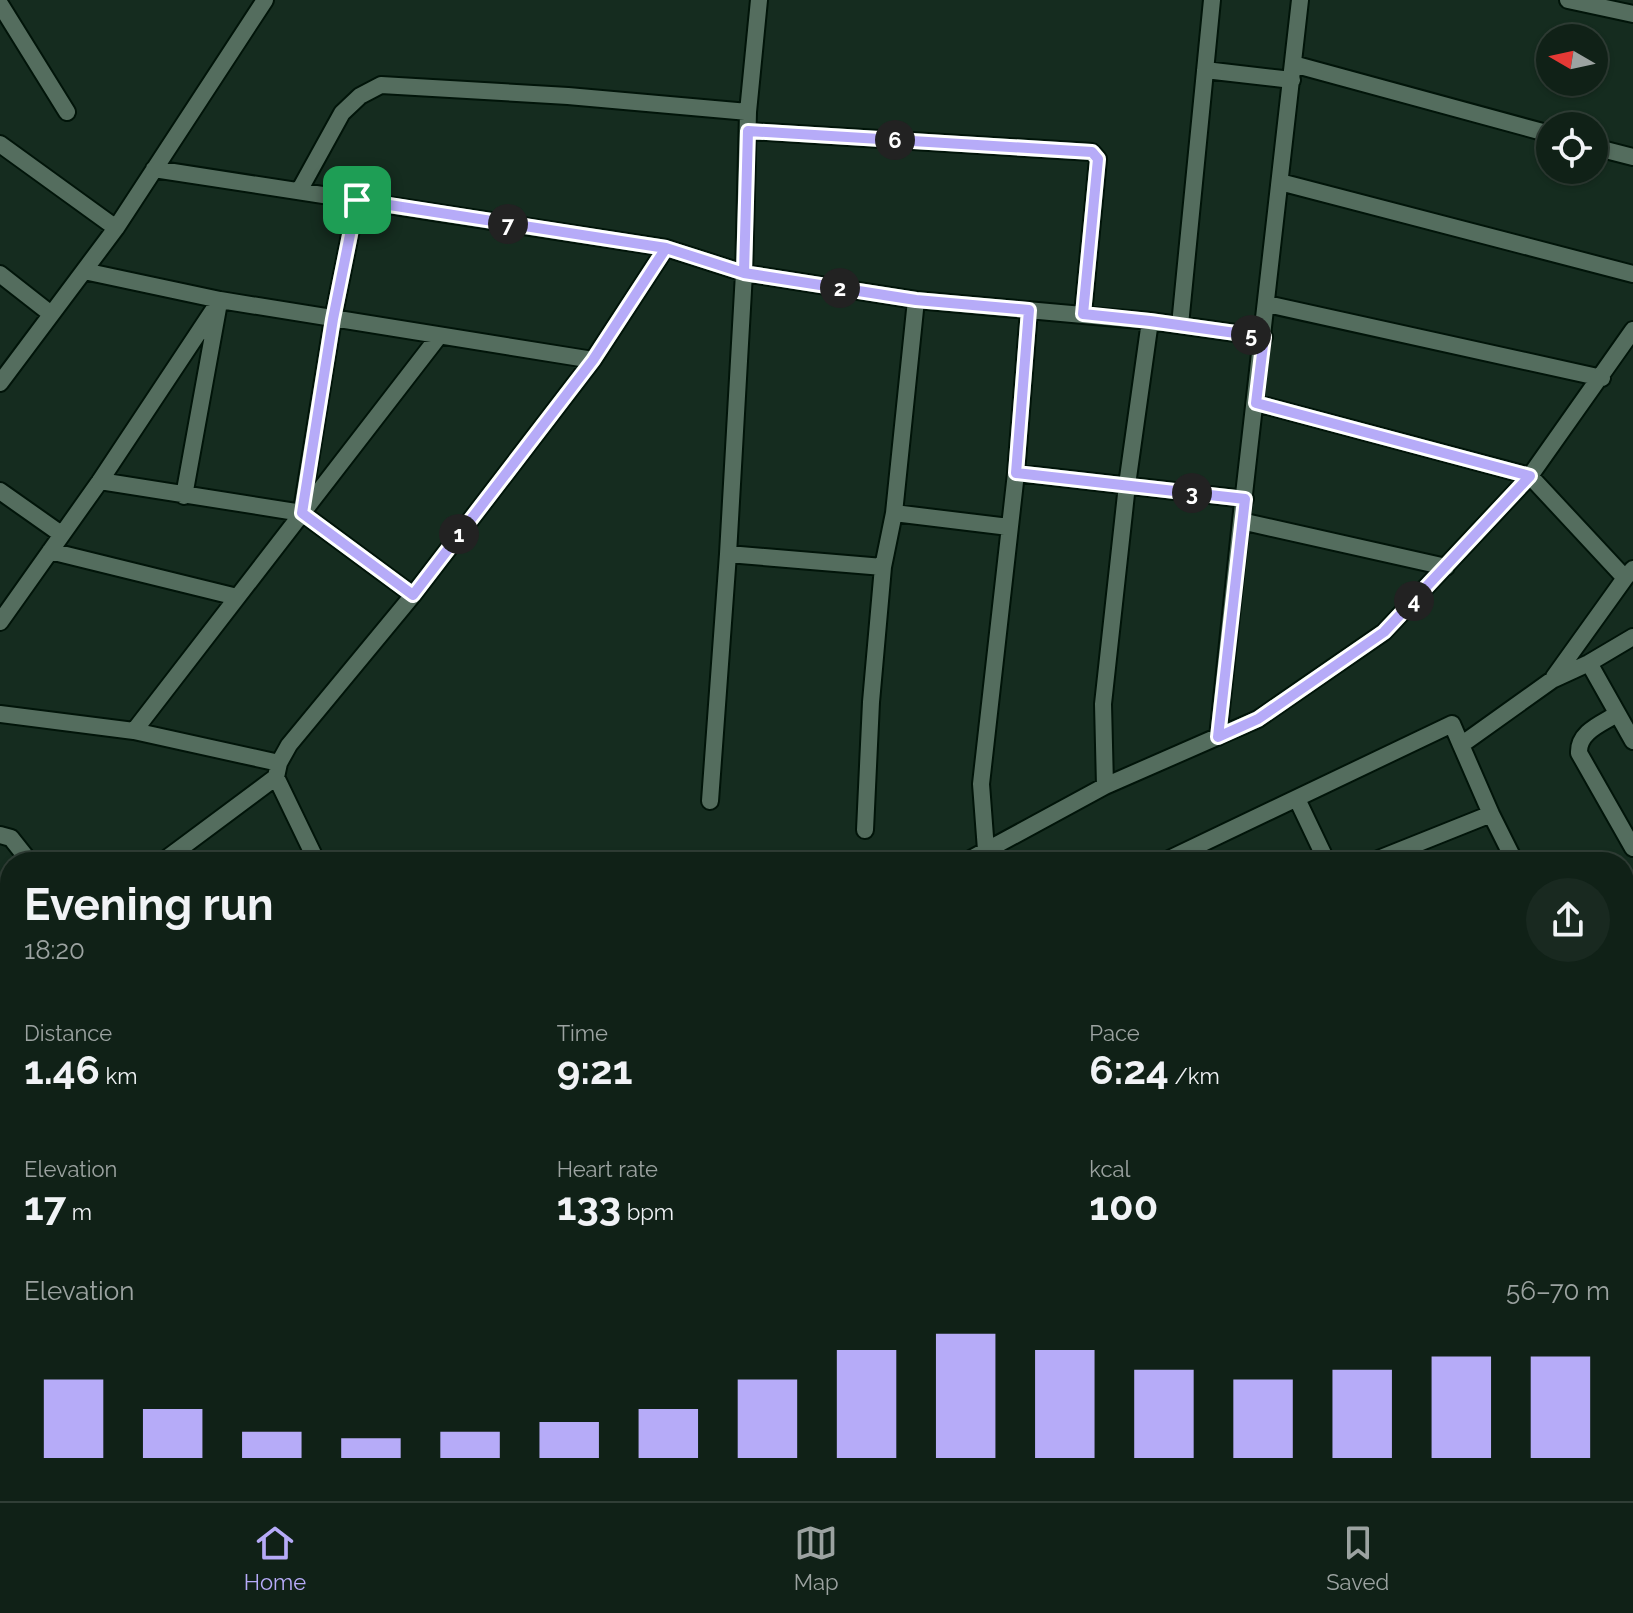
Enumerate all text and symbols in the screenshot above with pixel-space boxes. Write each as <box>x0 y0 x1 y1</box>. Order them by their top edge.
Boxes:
north arrow <box>1536 24 1608 96</box>
map controls <box>1536 24 1608 184</box>
button: locate <box>1536 112 1608 184</box>
pin: 6 <box>875 120 915 160</box>
text: 6 <box>888 127 902 153</box>
pin <box>323 166 391 234</box>
icon: arrive <box>335 178 379 222</box>
pin: 7 <box>488 204 528 244</box>
text: 7 <box>502 211 514 237</box>
pin: 2 <box>820 268 860 308</box>
text: 2 <box>834 275 846 301</box>
pin: 5 <box>1231 315 1271 355</box>
text: 5 <box>1245 322 1257 348</box>
pin: 3 <box>1172 473 1212 513</box>
text: 3 <box>1186 480 1198 506</box>
pin: 1 <box>439 514 479 554</box>
text: 1 <box>454 521 464 547</box>
pin: 4 <box>1394 581 1434 621</box>
text: 4 <box>1408 588 1420 614</box>
button: share <box>1526 878 1610 962</box>
text: Evening run <box>24 879 273 930</box>
text: 18:20 <box>24 935 85 965</box>
text: Distance <box>24 1020 112 1046</box>
text: Time <box>557 1020 608 1046</box>
text: Pace <box>1089 1020 1140 1046</box>
text: 1.46 <box>24 1046 100 1093</box>
text: 9:21 <box>557 1046 632 1093</box>
text: 6:24 <box>1089 1046 1169 1093</box>
text: km <box>100 1063 137 1089</box>
text: /km <box>1169 1063 1220 1089</box>
text: Elevation <box>24 1156 117 1182</box>
text: Heart rate <box>557 1156 658 1182</box>
text: kcal <box>1089 1156 1130 1182</box>
text: 17 <box>24 1182 66 1229</box>
text: 133 <box>557 1182 621 1229</box>
text: 100 <box>1089 1182 1158 1229</box>
text: m <box>66 1199 92 1225</box>
text: bpm <box>621 1199 674 1225</box>
text: Elevation <box>24 1276 134 1306</box>
text: 56–70 m <box>1506 1276 1610 1306</box>
tab: Home <box>244 1521 306 1595</box>
tab: Map <box>794 1521 839 1595</box>
tab: Saved <box>1326 1521 1389 1595</box>

